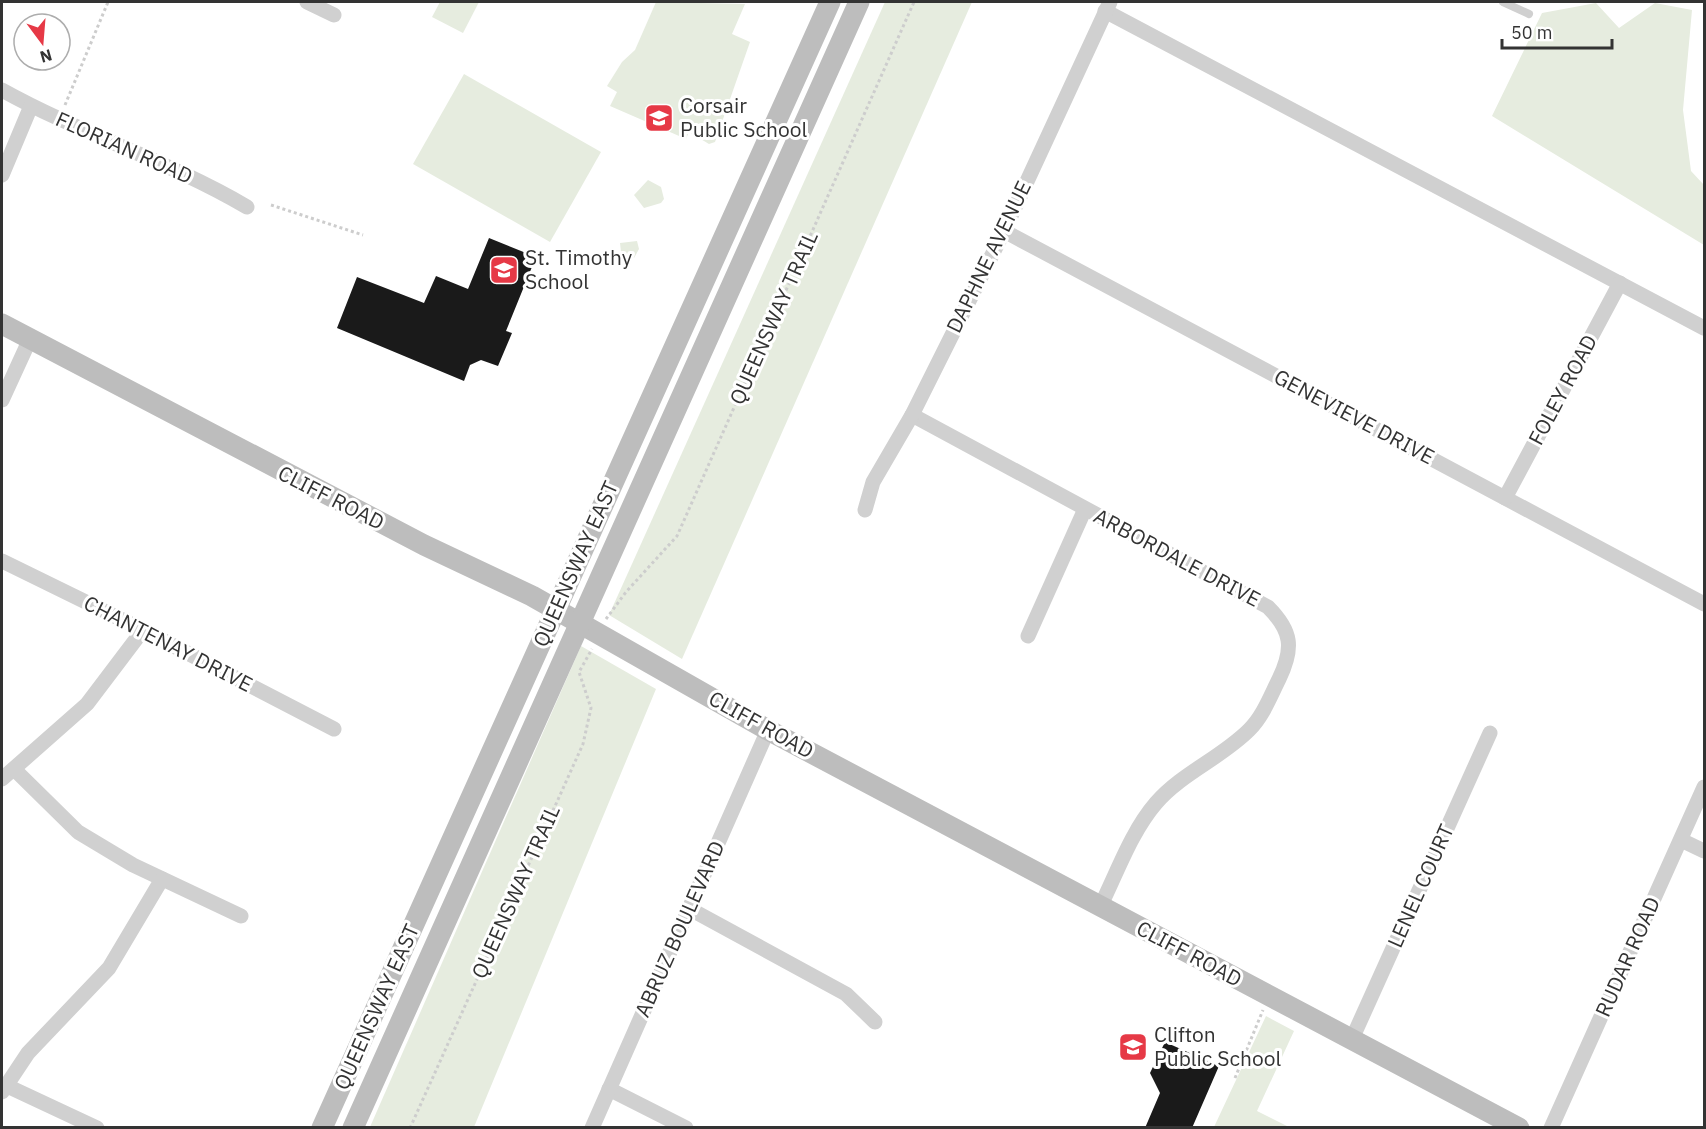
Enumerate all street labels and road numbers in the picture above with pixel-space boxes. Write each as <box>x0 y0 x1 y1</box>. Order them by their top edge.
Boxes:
street label: FLORIAN ROAD <box>52 104 197 190</box>
street label: DAPHNE AVENUE <box>939 176 1037 337</box>
street label: QUEENSWAY TRAIL <box>722 227 824 409</box>
street label: FOLEY ROAD <box>1521 329 1603 450</box>
street label: GENEVIEVE DRIVE <box>1269 362 1440 470</box>
street label: CLIFF ROAD <box>274 458 389 536</box>
street label: QUEENSWAY EAST <box>526 476 624 651</box>
street label: ARBORDALE DRIVE <box>1089 501 1266 613</box>
street label: CHANTENAY DRIVE <box>79 588 258 698</box>
street label: CLIFF ROAD <box>704 684 819 764</box>
street label: QUEENSWAY TRAIL <box>464 801 566 983</box>
street label: LENEL COURT <box>1380 820 1460 952</box>
street label: ABRUZ BOULEVARD <box>628 836 731 1021</box>
street label: RUDAR ROAD <box>1588 892 1666 1021</box>
street label: CLIFF ROAD <box>1132 914 1247 993</box>
street label: QUEENSWAY EAST <box>327 919 425 1094</box>

